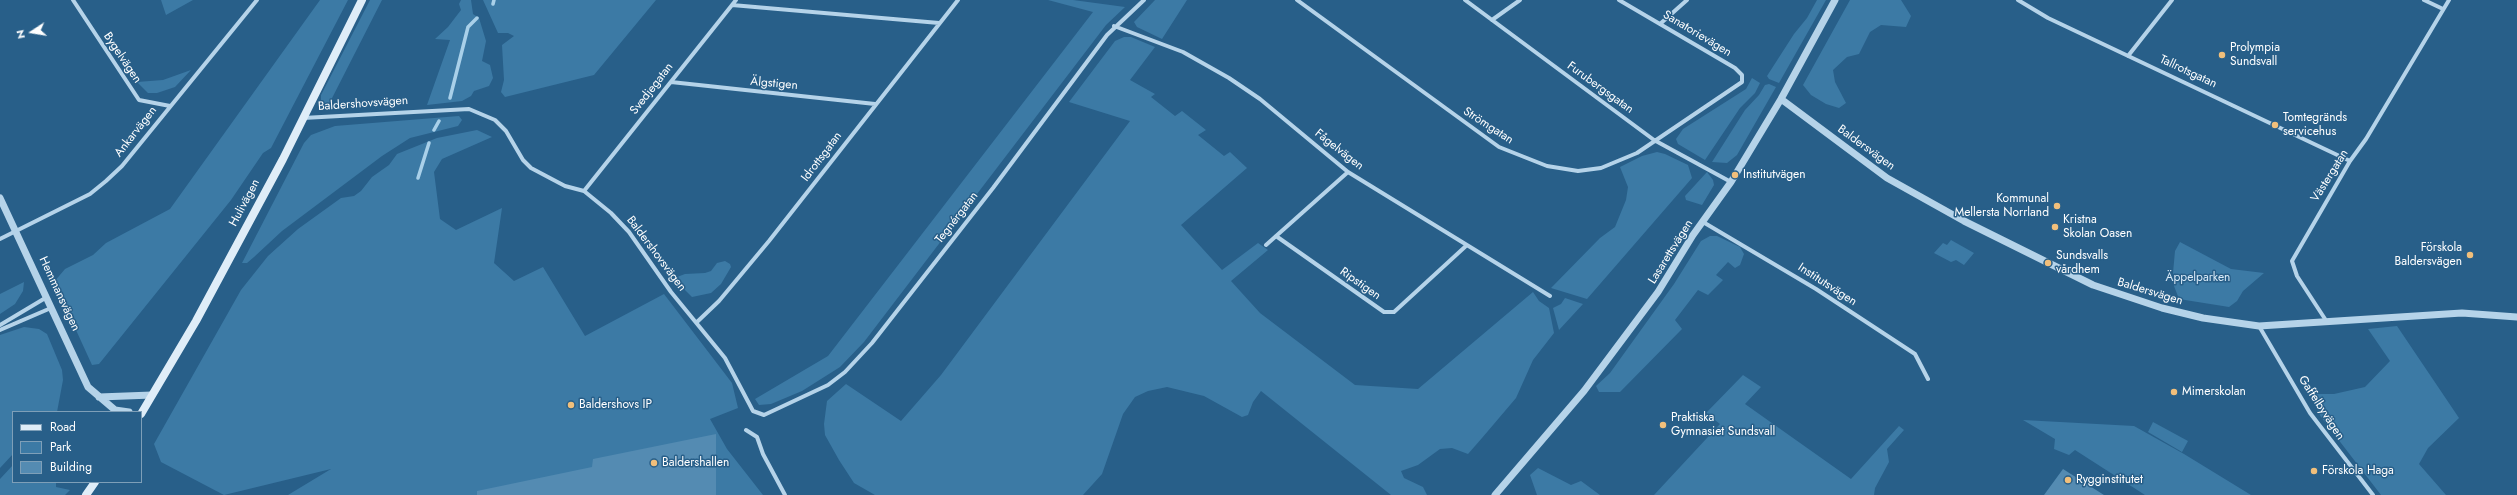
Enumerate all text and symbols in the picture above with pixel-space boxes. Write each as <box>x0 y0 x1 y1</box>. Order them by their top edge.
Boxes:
street label: Sanatorievägen <box>1660 8 1734 60</box>
north arrow <box>12 12 52 52</box>
text: N <box>12 29 29 40</box>
street label: Bygelvägen <box>100 30 144 86</box>
place label: Prolympia Sundsvall <box>2230 41 2280 69</box>
marker: Prolympia Sundsvall <box>2217 50 2227 60</box>
street label: Tallrotsgatan <box>2157 52 2219 92</box>
street label: Furubergsgatan <box>1564 59 1636 117</box>
street label: Svedjegatan <box>627 60 677 118</box>
street label: Älgstigen <box>750 75 798 93</box>
street label: Baldershovsvägen <box>317 94 409 114</box>
street label: Ankarvägen <box>112 104 160 160</box>
street label: Strömgatan <box>1460 104 1516 148</box>
place label: Tomtegränds servicehus <box>2283 111 2347 139</box>
marker: Tomtegränds servicehus <box>2270 120 2280 130</box>
street label: Baldersvägen <box>1834 122 1898 174</box>
street label: Fågelvägen <box>1312 126 1366 174</box>
street label: Idrottsgatan <box>799 129 845 185</box>
street label: Västergatan <box>2308 147 2352 205</box>
place label: Institutvägen <box>1743 168 1806 182</box>
marker: Institutvägen <box>1730 170 1740 180</box>
street label: Hulivägen <box>227 177 263 229</box>
street label: Tegnérgatan <box>932 189 982 247</box>
place label: Kommunal Mellersta Norrland <box>1954 192 2049 220</box>
marker: Kommunal Mellersta Norrland <box>2052 201 2062 211</box>
place label: Kristna Skolan Oasen <box>2063 213 2132 241</box>
street label: Baldershovsvägen <box>623 214 689 294</box>
street label: Lasarettsvägen <box>1646 217 1696 287</box>
marker: Kristna Skolan Oasen <box>2050 222 2060 232</box>
place label: Förskola Baldersvägen <box>2394 241 2462 269</box>
place label: Sundsvalls vårdhem <box>2056 249 2108 277</box>
marker: Förskola Baldersvägen <box>2465 250 2475 260</box>
street label: Hemmansvägen <box>35 254 83 334</box>
marker: Sundsvalls vårdhem <box>2043 258 2053 268</box>
street label: Institutsvägen <box>1795 261 1859 309</box>
street label: Ripstigen <box>1337 265 1383 303</box>
park label: Äppelparken <box>2166 271 2230 285</box>
street label: Baldersvägen <box>2116 275 2184 309</box>
street label: Gaffelbyvägen <box>2295 373 2347 443</box>
place label: Mimerskolan <box>2182 385 2246 399</box>
marker: Mimerskolan <box>2169 387 2179 397</box>
place label: Baldershovs IP <box>579 398 652 412</box>
marker: Baldershovs IP <box>566 400 576 410</box>
legend <box>12 411 142 483</box>
place label: Praktiska Gymnasiet Sundsvall <box>1671 411 1775 439</box>
text: Road <box>50 418 76 436</box>
marker: Praktiska Gymnasiet Sundsvall <box>1658 420 1668 430</box>
text: Park <box>50 438 71 456</box>
place label: Baldershallen <box>662 456 729 470</box>
text: Building <box>50 458 92 476</box>
marker: Baldershallen <box>649 458 659 468</box>
place label: Förskola Haga <box>2322 464 2394 478</box>
marker: Förskola Haga <box>2309 466 2319 476</box>
place label: Rygginstitutet <box>2076 473 2143 487</box>
marker: Rygginstitutet <box>2063 475 2073 485</box>

